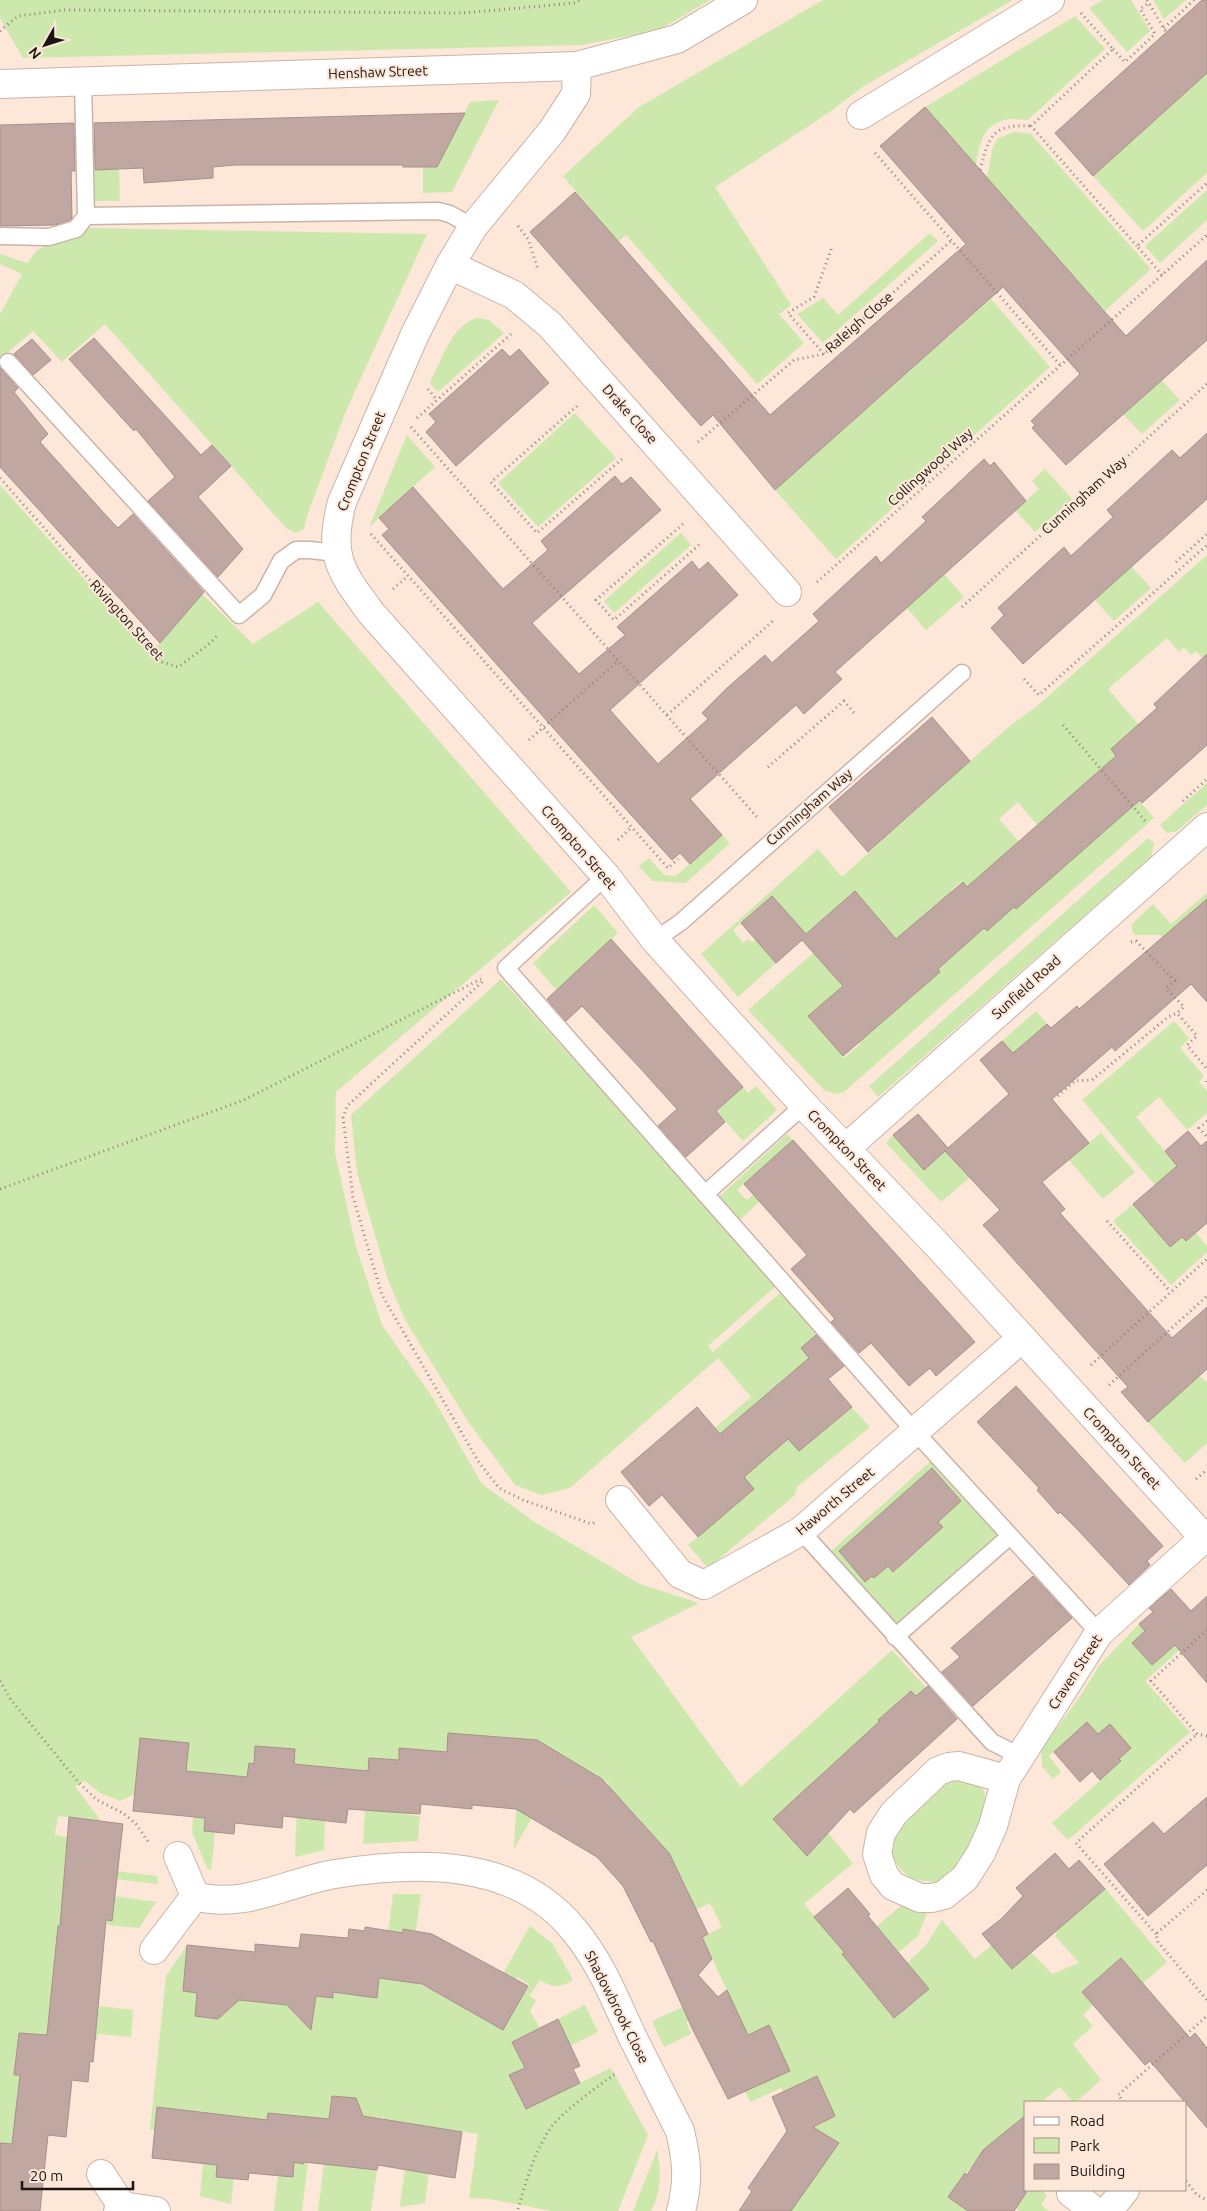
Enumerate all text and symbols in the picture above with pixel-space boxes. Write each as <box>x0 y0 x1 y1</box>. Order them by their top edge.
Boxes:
north arrow <box>20 20 70 70</box>
text: N <box>25 44 44 62</box>
street label: Henshaw Street <box>328 62 429 82</box>
street label: Raleigh Close <box>822 288 896 356</box>
street label: Drake Close <box>599 381 661 447</box>
street label: Crompton Street <box>334 408 389 513</box>
street label: Collingwood Way <box>884 425 976 509</box>
street label: Cunningham Way <box>1038 452 1130 537</box>
street label: Rivington Street <box>87 577 168 664</box>
street label: Cunningham Way <box>763 765 856 849</box>
street label: Crompton Street <box>538 802 620 893</box>
street label: Sunfield Road <box>988 952 1064 1022</box>
street label: Crompton Street <box>804 1106 890 1194</box>
street label: Crompton Street <box>1080 1404 1164 1493</box>
street label: Haworth Street <box>793 1463 878 1538</box>
street label: Craven Street <box>1045 1631 1105 1712</box>
street label: Shadowbrook Close <box>582 1948 652 2066</box>
legend <box>1024 2101 1187 2191</box>
text: Road <box>1070 2112 1105 2129</box>
text: Park <box>1070 2137 1100 2154</box>
scale bar <box>22 2158 134 2190</box>
text: Building <box>1070 2162 1125 2179</box>
text: 20 m <box>30 2167 63 2184</box>

